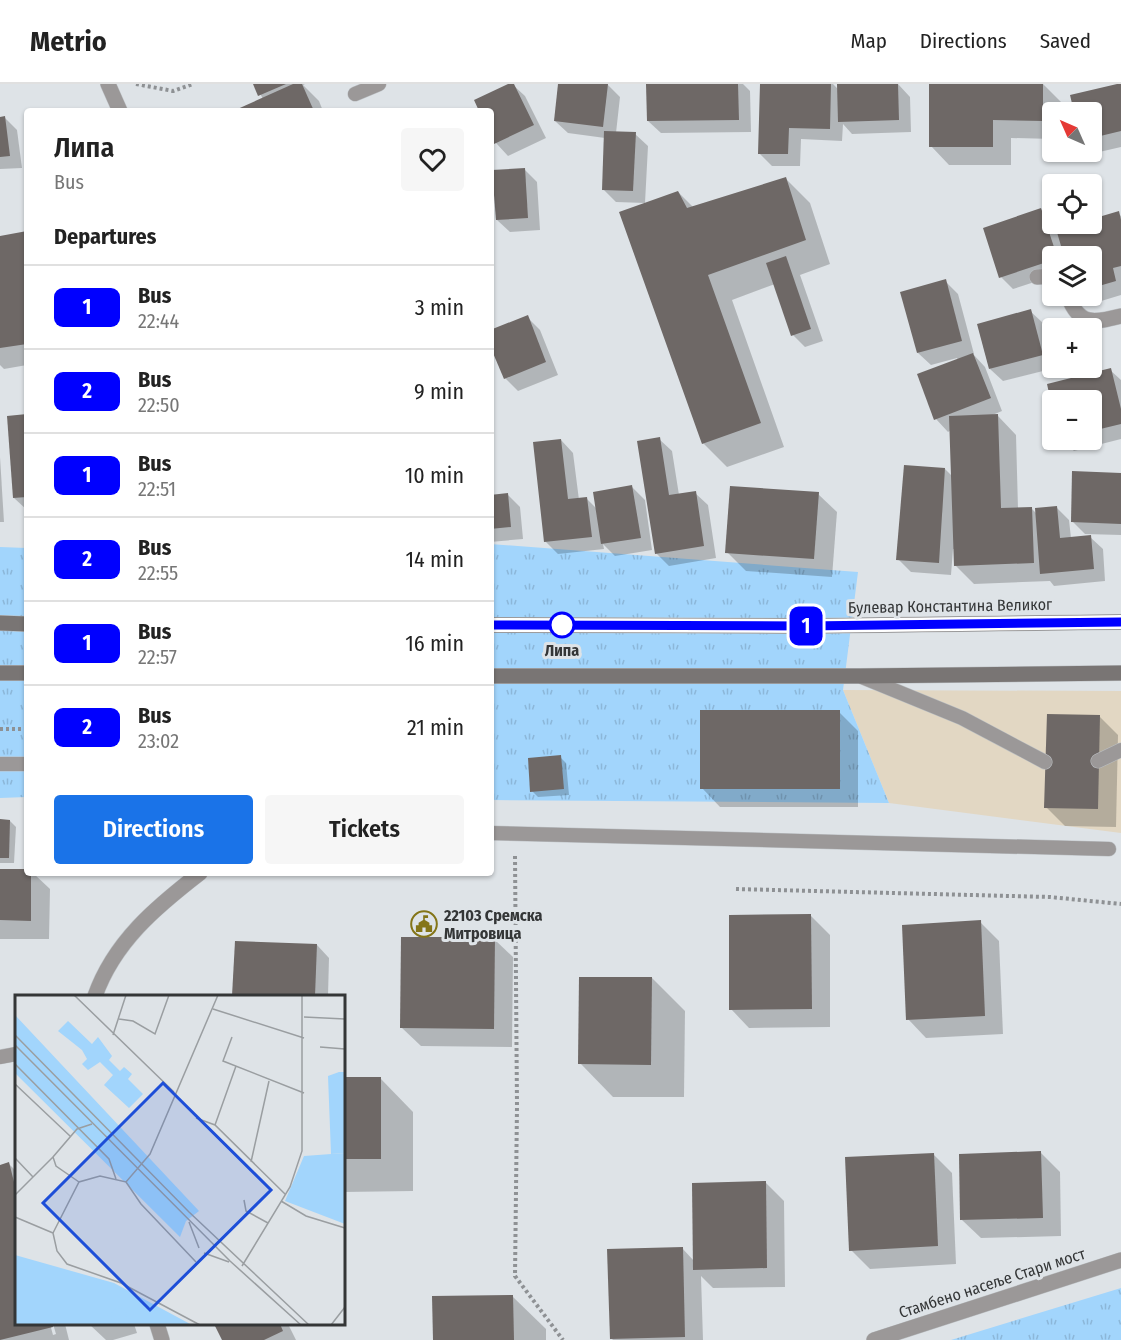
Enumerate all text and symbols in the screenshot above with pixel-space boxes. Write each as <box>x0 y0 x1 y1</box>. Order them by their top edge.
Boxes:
text: Metrio <box>30 25 107 58</box>
text: Map <box>850 28 887 54</box>
text: Directions <box>920 28 1007 54</box>
text: Saved <box>1040 28 1091 54</box>
north arrow <box>1042 102 1102 162</box>
map controls <box>1042 102 1102 450</box>
button: heart <box>401 128 464 191</box>
text: Липа <box>54 131 114 164</box>
text: Bus <box>54 170 84 194</box>
button: locate <box>1042 174 1102 234</box>
text: Departures <box>54 223 156 250</box>
button: layers <box>1042 246 1102 306</box>
text: Bus <box>138 282 171 309</box>
text: 1 <box>83 294 91 320</box>
text: 3 min <box>415 294 464 321</box>
text: 22:44 <box>138 309 179 333</box>
button: + <box>1042 318 1102 378</box>
text: Bus <box>138 366 171 393</box>
text: 2 <box>82 378 92 404</box>
text: 9 min <box>414 378 464 405</box>
button: − <box>1042 390 1102 450</box>
text: 22:50 <box>138 393 180 417</box>
text: Bus <box>138 450 171 477</box>
text: 1 <box>83 462 91 488</box>
text: 10 min <box>405 462 464 489</box>
text: 22:51 <box>138 477 176 501</box>
text: Bus <box>138 534 171 561</box>
text: 2 <box>82 546 92 572</box>
text: 14 min <box>406 546 464 573</box>
text: 22:55 <box>138 561 178 585</box>
street label: Булевар Константина Великог <box>848 595 1053 617</box>
line badge: 1 <box>786 606 826 646</box>
marker: Липа <box>549 612 575 638</box>
text: 1 <box>802 613 810 639</box>
text: Bus <box>138 618 171 645</box>
text: 1 <box>83 630 91 656</box>
text: 16 min <box>405 630 464 657</box>
place label: Липа <box>545 641 579 660</box>
text: 22:57 <box>138 645 177 669</box>
text: Bus <box>138 702 171 729</box>
text: 2 <box>82 714 92 740</box>
text: 21 min <box>407 714 464 741</box>
text: 23:02 <box>138 729 179 753</box>
button: Directions <box>54 795 253 864</box>
button: Tickets <box>265 795 464 864</box>
place label: 22103 Сремска Митровица <box>443 906 543 943</box>
public building icon: 22103 Сремска Митровица <box>409 909 439 939</box>
inset map <box>15 995 345 1325</box>
street label: Стамбено насеље Стари мост <box>896 1244 1088 1322</box>

